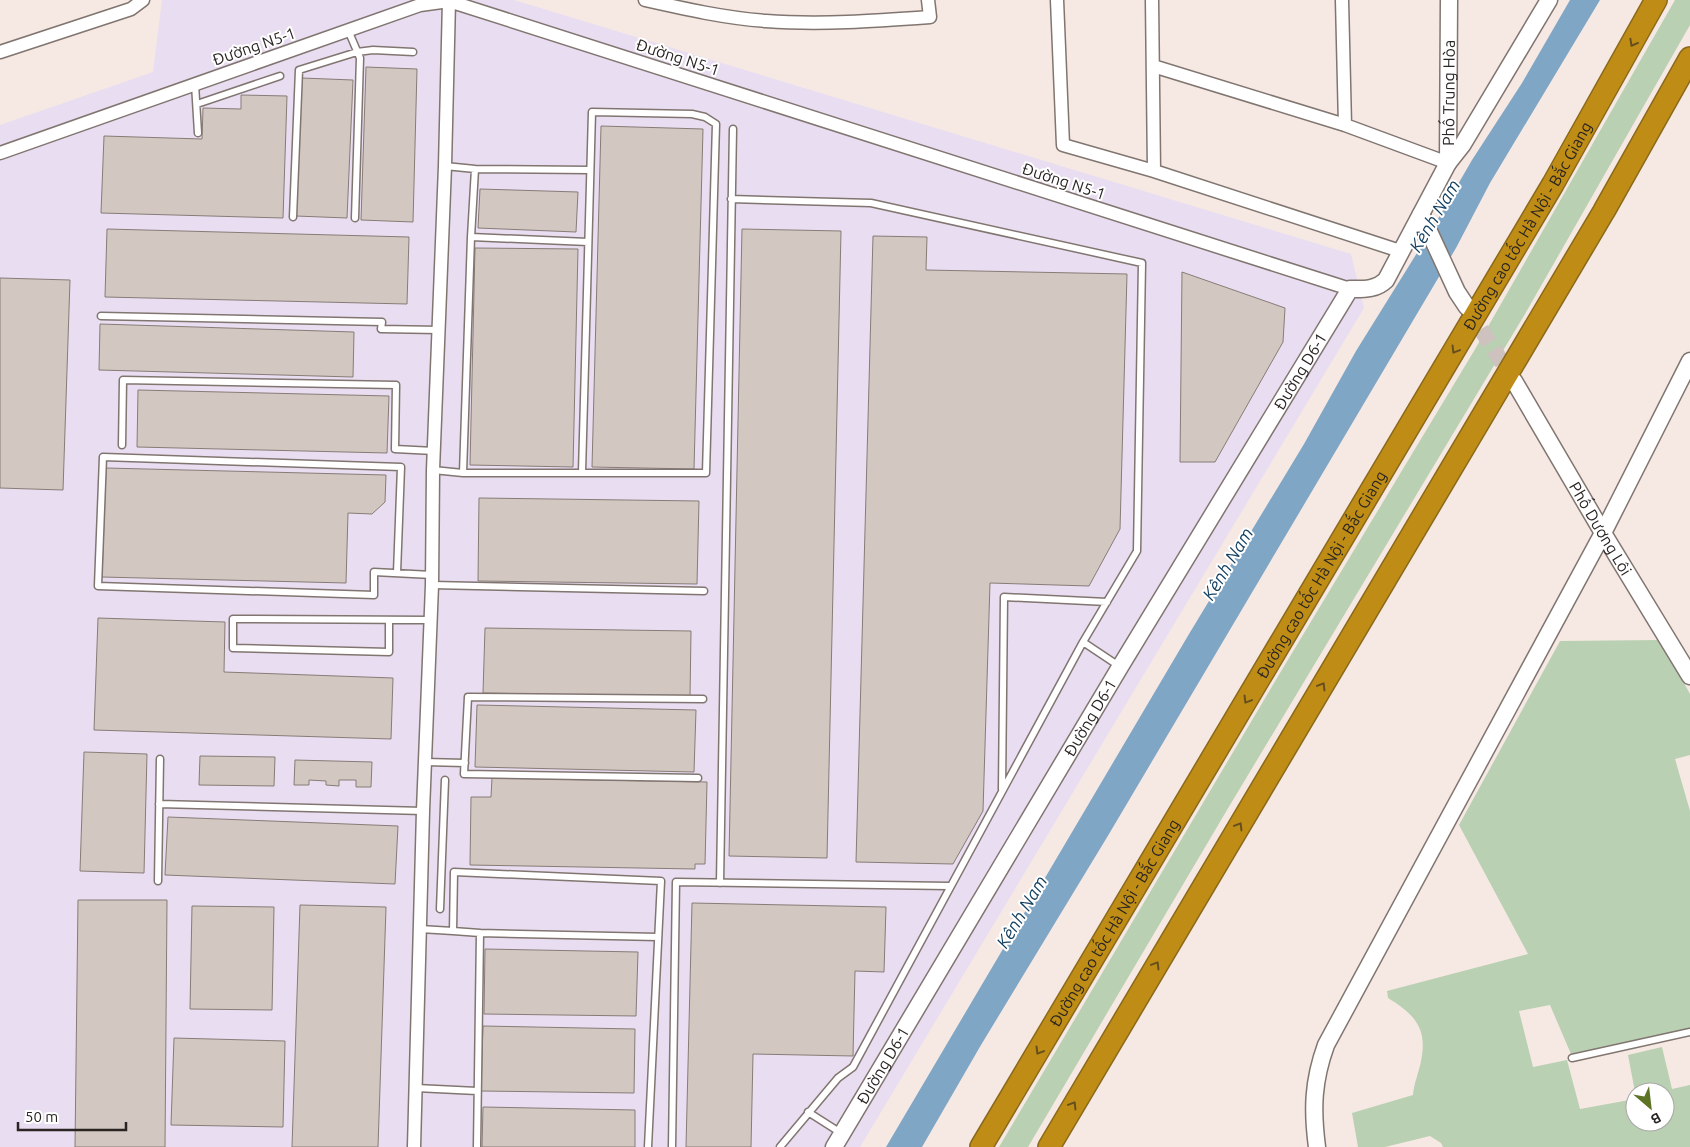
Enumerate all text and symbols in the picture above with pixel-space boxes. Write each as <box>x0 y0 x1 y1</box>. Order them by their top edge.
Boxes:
street label: Đường N5-1 <box>210 23 298 69</box>
street label: Đường N5-1 <box>634 35 722 79</box>
one-way arrow <box>1629 37 1639 46</box>
street label: Phố Trung Hòa <box>1436 40 1458 146</box>
street label: Đường cao tốc Hà Nội - Bắc Giang <box>1459 118 1595 333</box>
street label: Đường N5-1 <box>1020 159 1108 203</box>
water label: Kênh Nam <box>1405 176 1464 255</box>
street label: Đường D6-1 <box>1270 330 1330 413</box>
one-way arrow <box>1451 344 1461 353</box>
street label: Đường cao tốc Hà Nội - Bắc Giang <box>1253 467 1390 681</box>
street label: Phố Dương Lôi <box>1566 479 1635 578</box>
water label: Kênh Nam <box>1198 524 1257 603</box>
street label: Đường D6-1 <box>1060 676 1120 759</box>
one-way arrow <box>1316 682 1326 691</box>
one-way arrow <box>1243 695 1253 704</box>
street label: Đường cao tốc Hà Nội - Bắc Giang <box>1046 816 1183 1030</box>
one-way arrow <box>1233 822 1243 831</box>
water label: Kênh Nam <box>992 872 1051 951</box>
one-way arrow <box>1150 962 1160 971</box>
street label: Đường D6-1 <box>853 1024 912 1107</box>
one-way arrow <box>1035 1045 1045 1054</box>
north arrow <box>1625 1082 1675 1132</box>
scale bar <box>18 1100 125 1132</box>
one-way arrow <box>1067 1102 1077 1111</box>
text: 50 m <box>25 1108 58 1125</box>
text: B <box>1648 1109 1664 1128</box>

